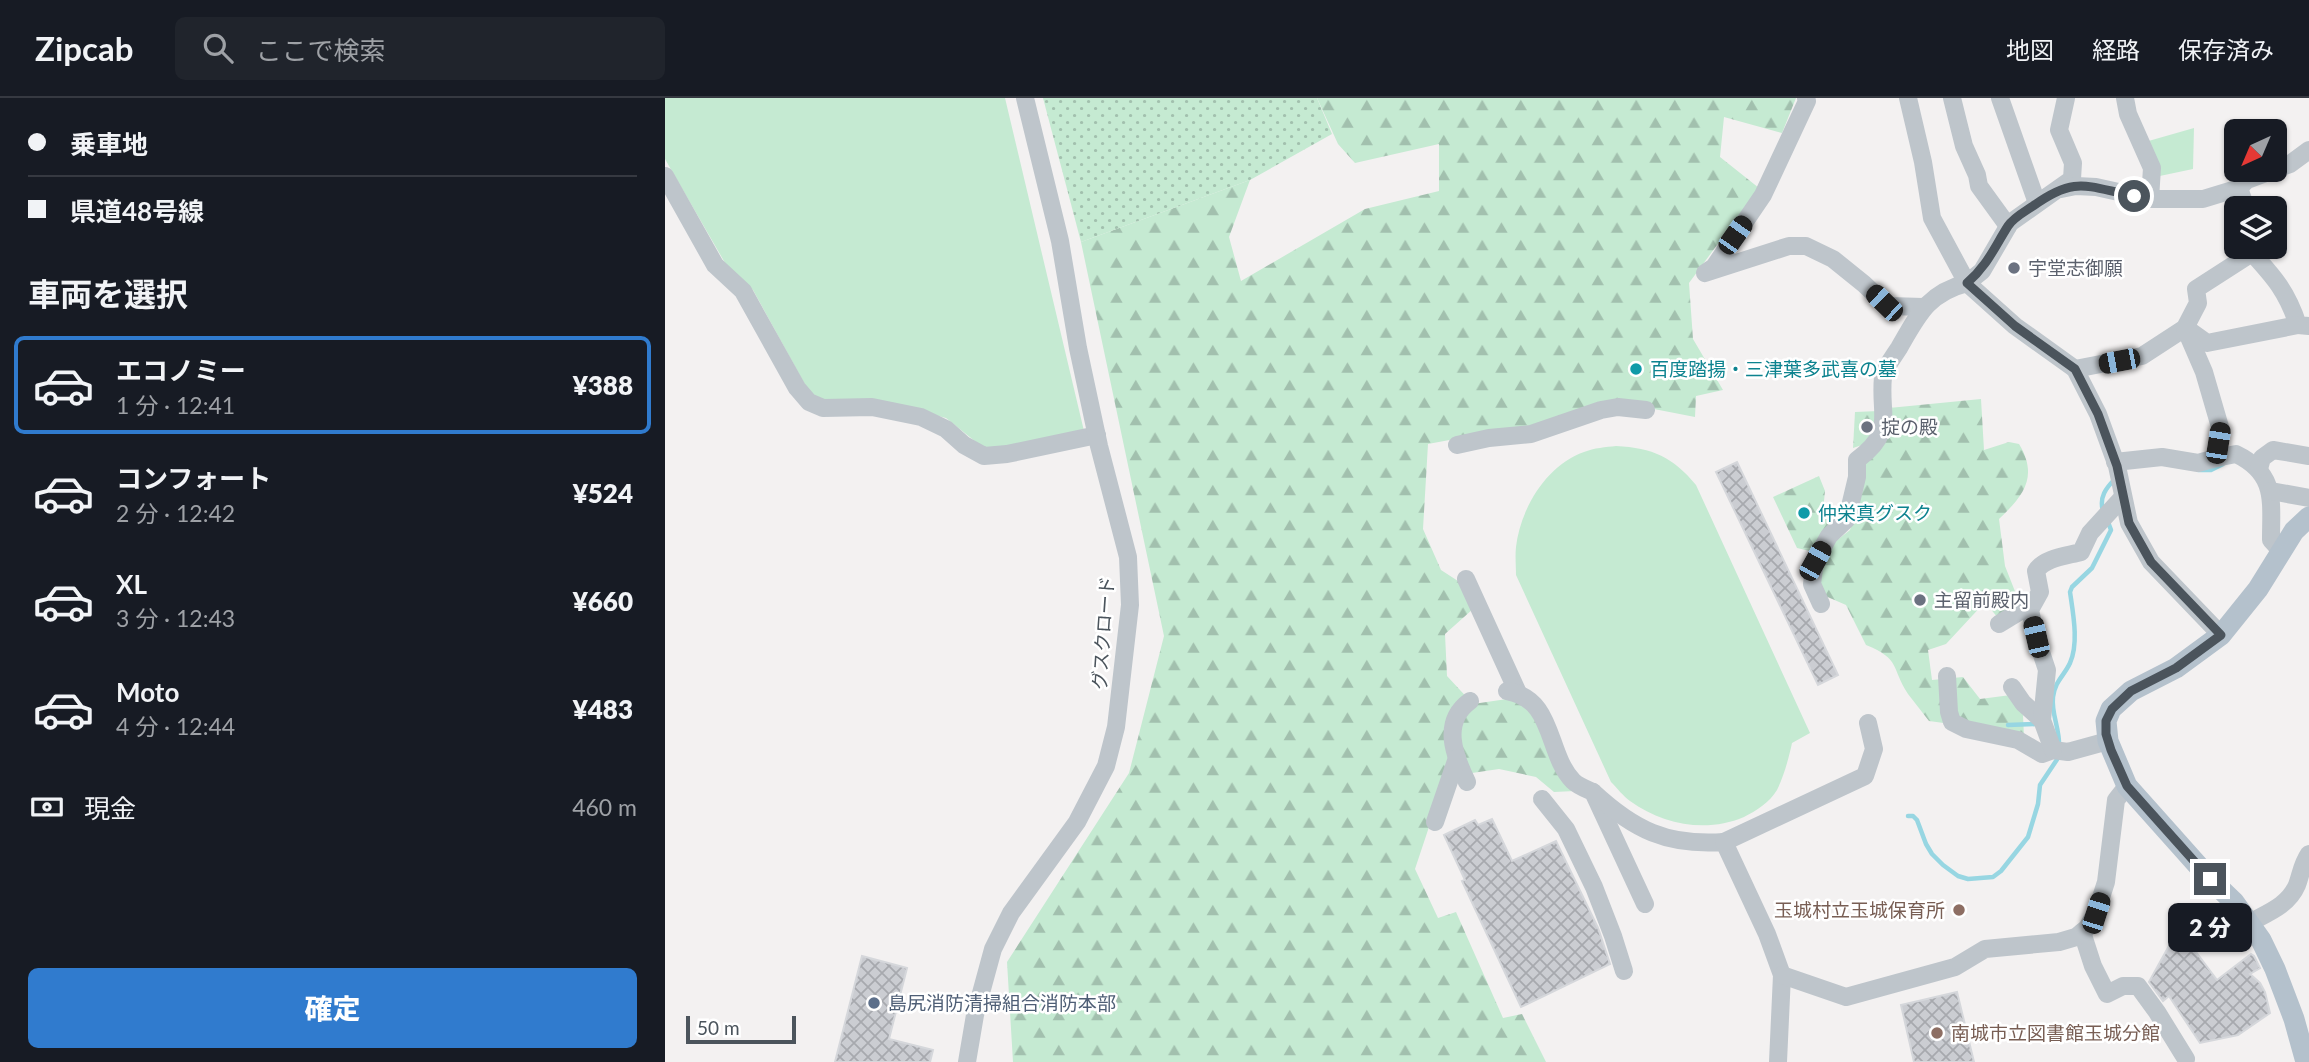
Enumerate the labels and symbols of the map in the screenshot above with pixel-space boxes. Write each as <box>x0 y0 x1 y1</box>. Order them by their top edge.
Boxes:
north arrow <box>2224 119 2287 182</box>
route start <box>2118 180 2150 212</box>
car <box>1715 212 1756 258</box>
place label: 宇堂志御願 <box>2028 256 2123 279</box>
marker: 宇堂志御願 <box>2006 260 2022 276</box>
car <box>1862 281 1907 325</box>
car <box>2097 347 2142 375</box>
place label: 百度踏揚・三津葉多武喜の墓 <box>1650 357 1897 380</box>
marker: 百度踏揚・三津葉多武喜の墓 <box>1628 361 1644 377</box>
place label: 掟の殿 <box>1881 415 1938 438</box>
marker: 掟の殿 <box>1859 419 1875 435</box>
car <box>2205 421 2232 465</box>
place label: 仲栄真グスク <box>1818 501 1932 524</box>
marker: 仲栄真グスク <box>1796 505 1812 521</box>
car <box>1796 538 1835 584</box>
street label: グスクロード <box>1087 575 1118 691</box>
place label: 主留前殿内 <box>1934 588 2029 611</box>
marker: 主留前殿内 <box>1912 592 1928 608</box>
car <box>2022 614 2051 660</box>
route end <box>2194 863 2226 895</box>
car <box>2080 890 2113 936</box>
place label: 玉城村立玉城保育所 <box>1774 898 1945 921</box>
marker: 玉城村立玉城保育所 <box>1951 902 1967 918</box>
callout: 2 分 <box>2168 904 2252 952</box>
place label: 島尻消防清掃組合消防本部 <box>888 991 1116 1014</box>
marker: 島尻消防清掃組合消防本部 <box>866 995 882 1011</box>
scale bar <box>686 1013 796 1045</box>
place label: 南城市立図書館玉城分館 <box>1951 1021 2160 1044</box>
marker: 南城市立図書館玉城分館 <box>1929 1025 1945 1041</box>

